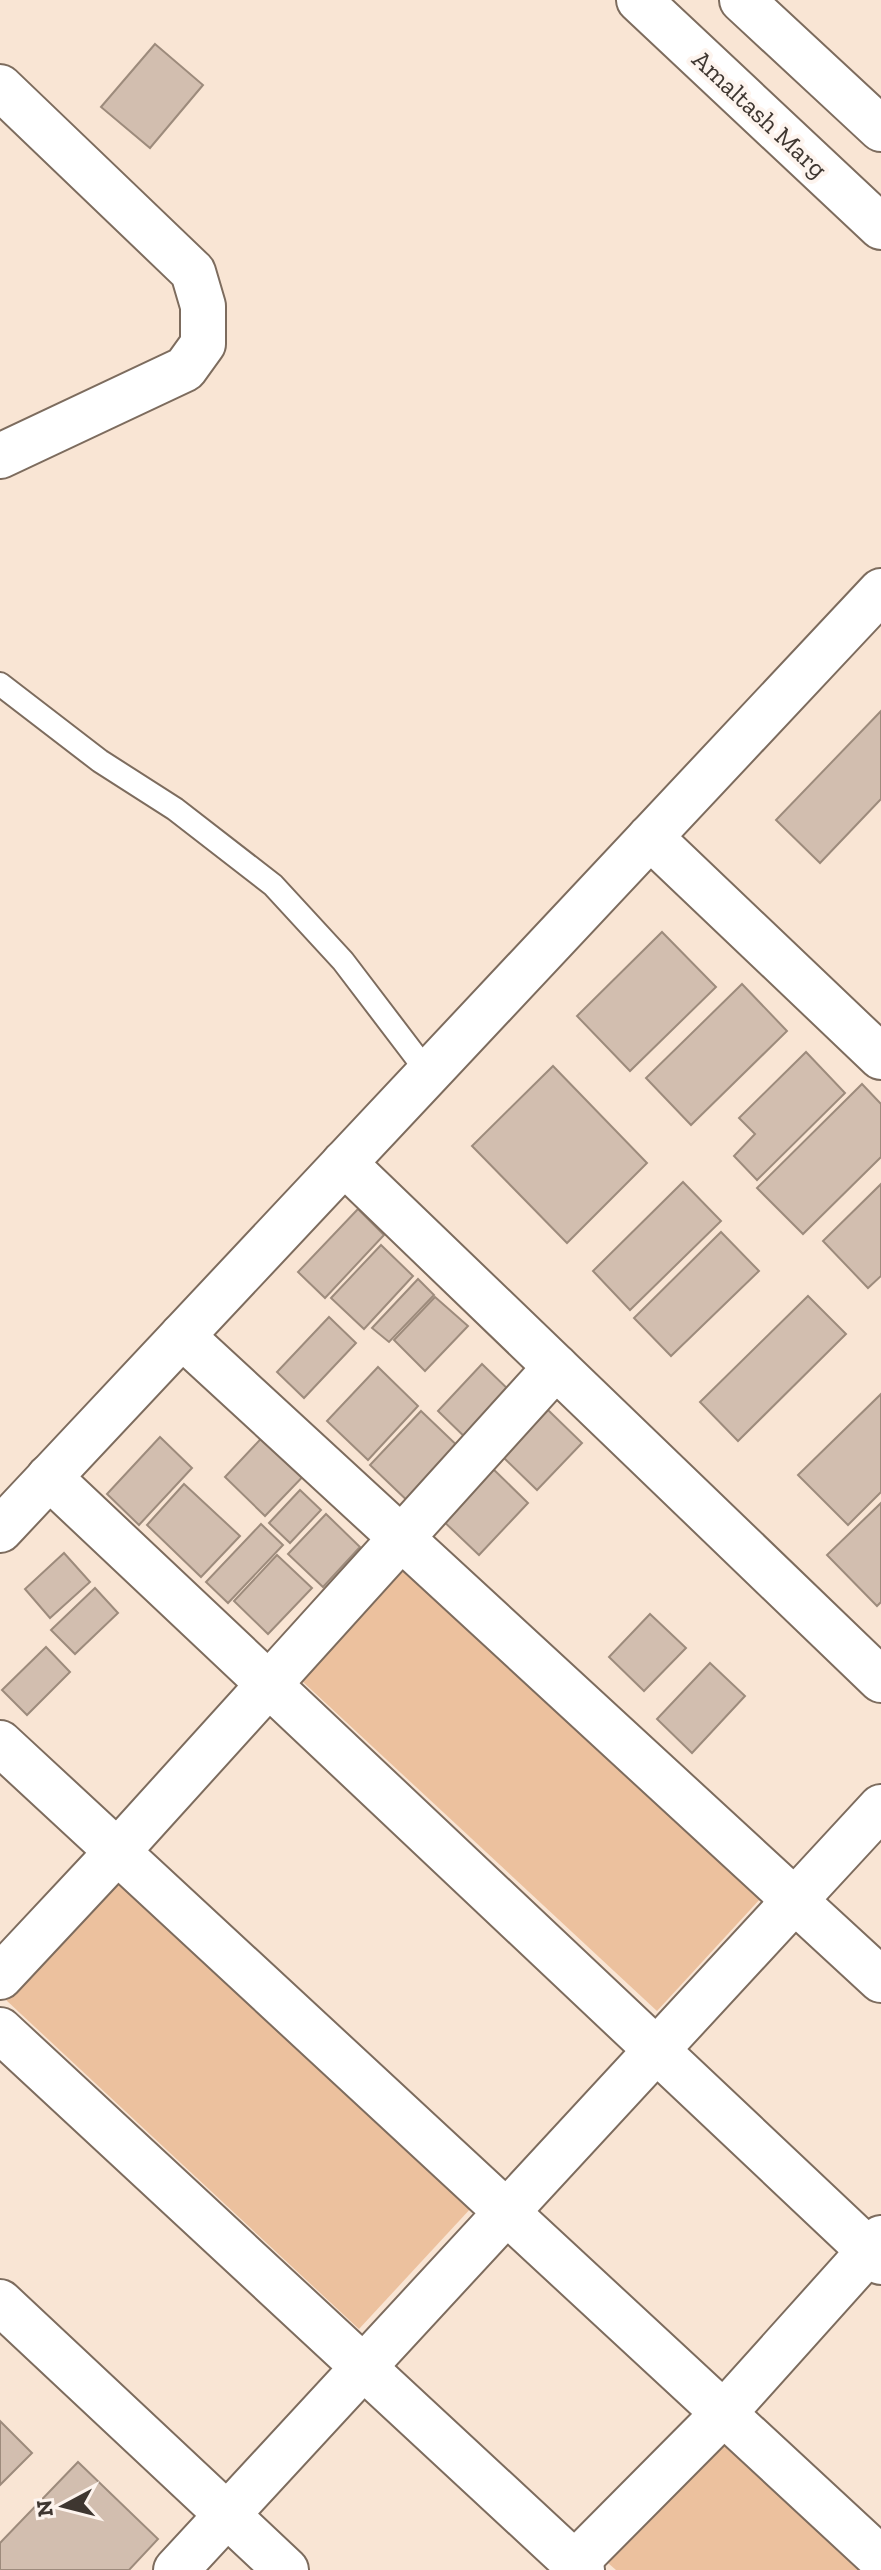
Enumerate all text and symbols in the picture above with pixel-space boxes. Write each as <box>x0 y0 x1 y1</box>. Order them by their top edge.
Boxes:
street label: Amaltash Marg <box>686 43 834 185</box>
north arrow <box>24 2466 104 2546</box>
text: N <box>30 2498 59 2518</box>

